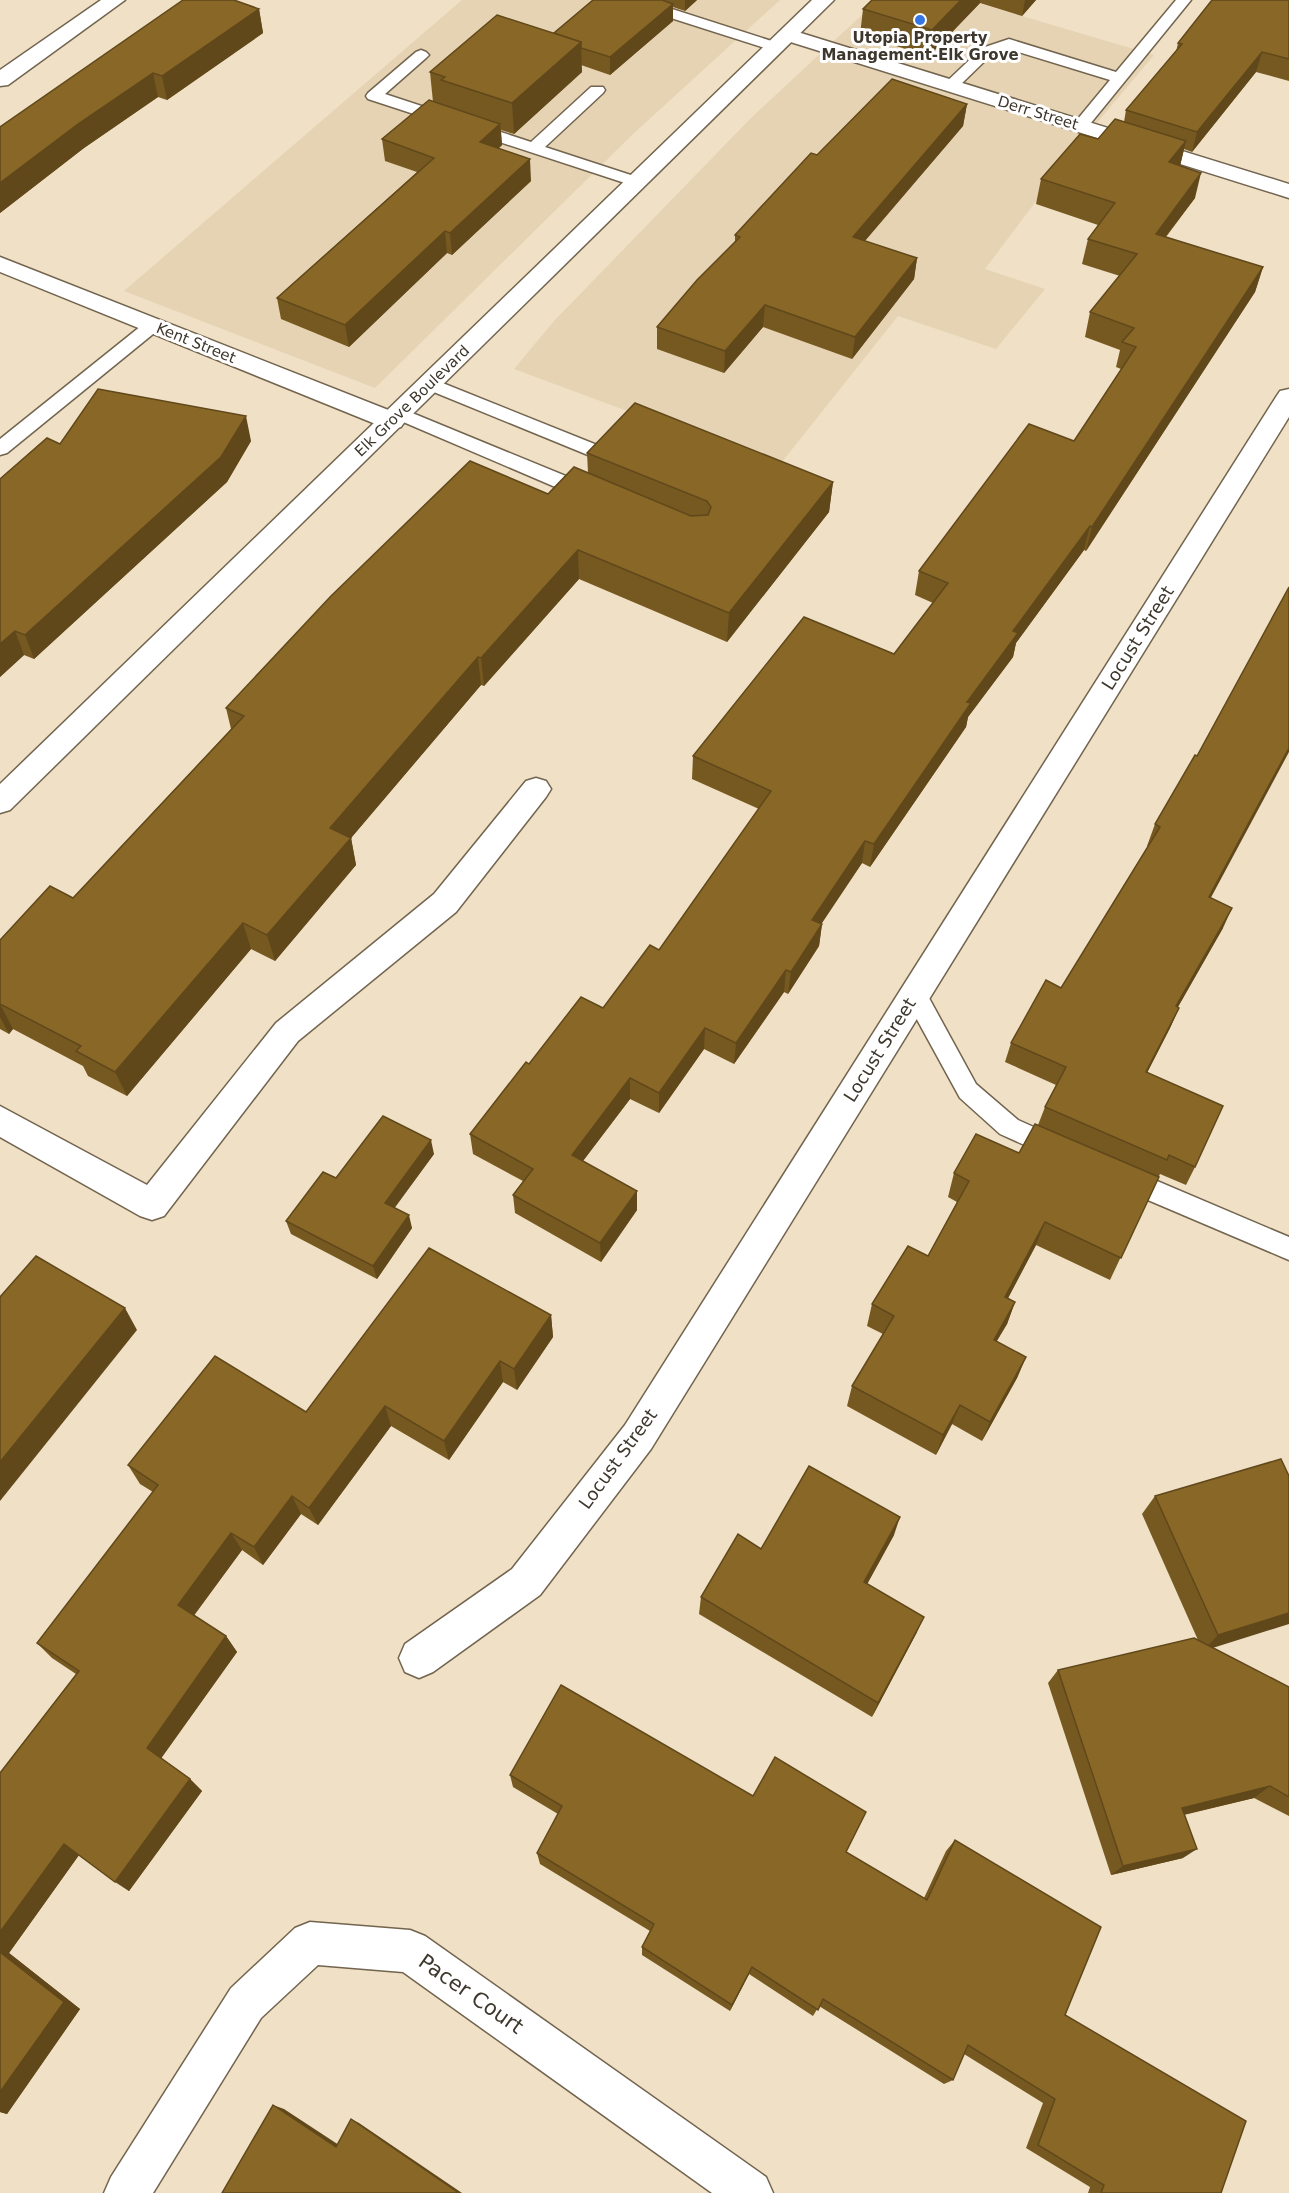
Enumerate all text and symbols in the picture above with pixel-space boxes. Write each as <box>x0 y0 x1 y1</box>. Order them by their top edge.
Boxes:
marker: Utopia Property Management-Elk Grove <box>913 13 927 27</box>
place label: Utopia Property Management-Elk Grove <box>821 29 1019 64</box>
street label: Derr Street <box>996 92 1081 134</box>
street label: Kent Street <box>154 319 238 367</box>
street label: Elk Grove Boulevard <box>351 342 473 460</box>
street label: Locust Street <box>1097 582 1178 694</box>
street label: Locust Street <box>839 994 920 1106</box>
street label: Locust Street <box>574 1404 661 1513</box>
street label: Pacer Court <box>414 1949 528 2039</box>

